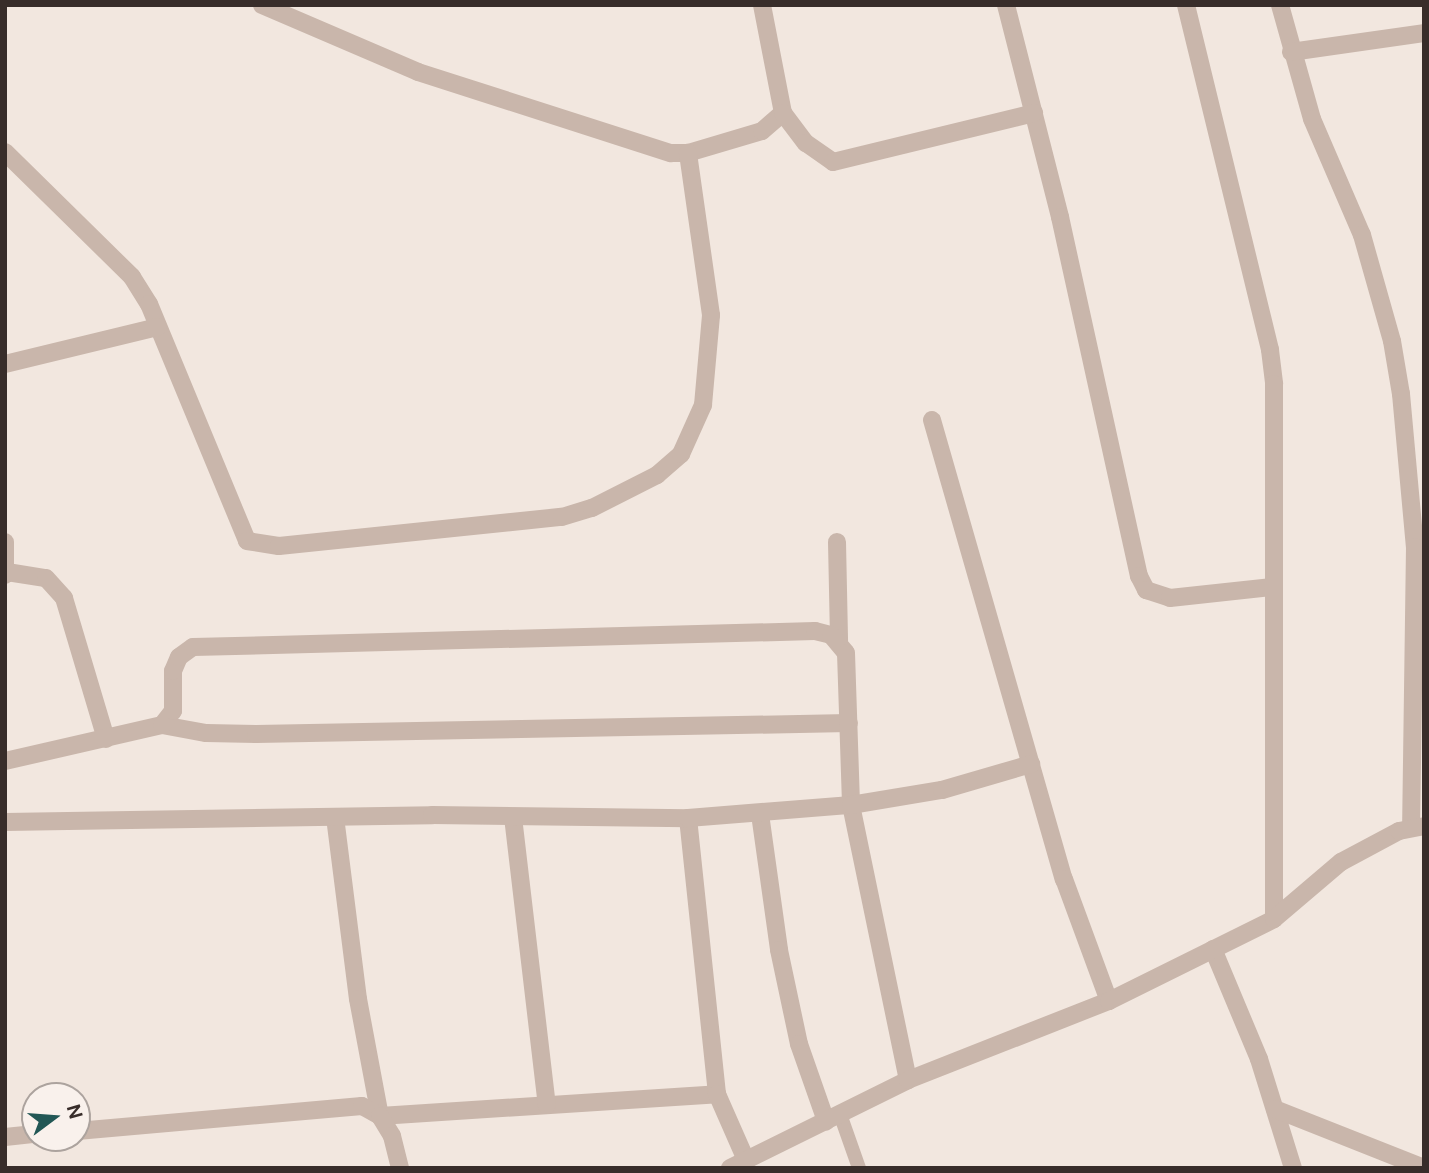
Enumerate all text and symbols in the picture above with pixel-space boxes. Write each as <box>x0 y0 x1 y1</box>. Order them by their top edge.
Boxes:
north arrow <box>21 1082 91 1152</box>
text: N <box>61 1102 89 1122</box>

